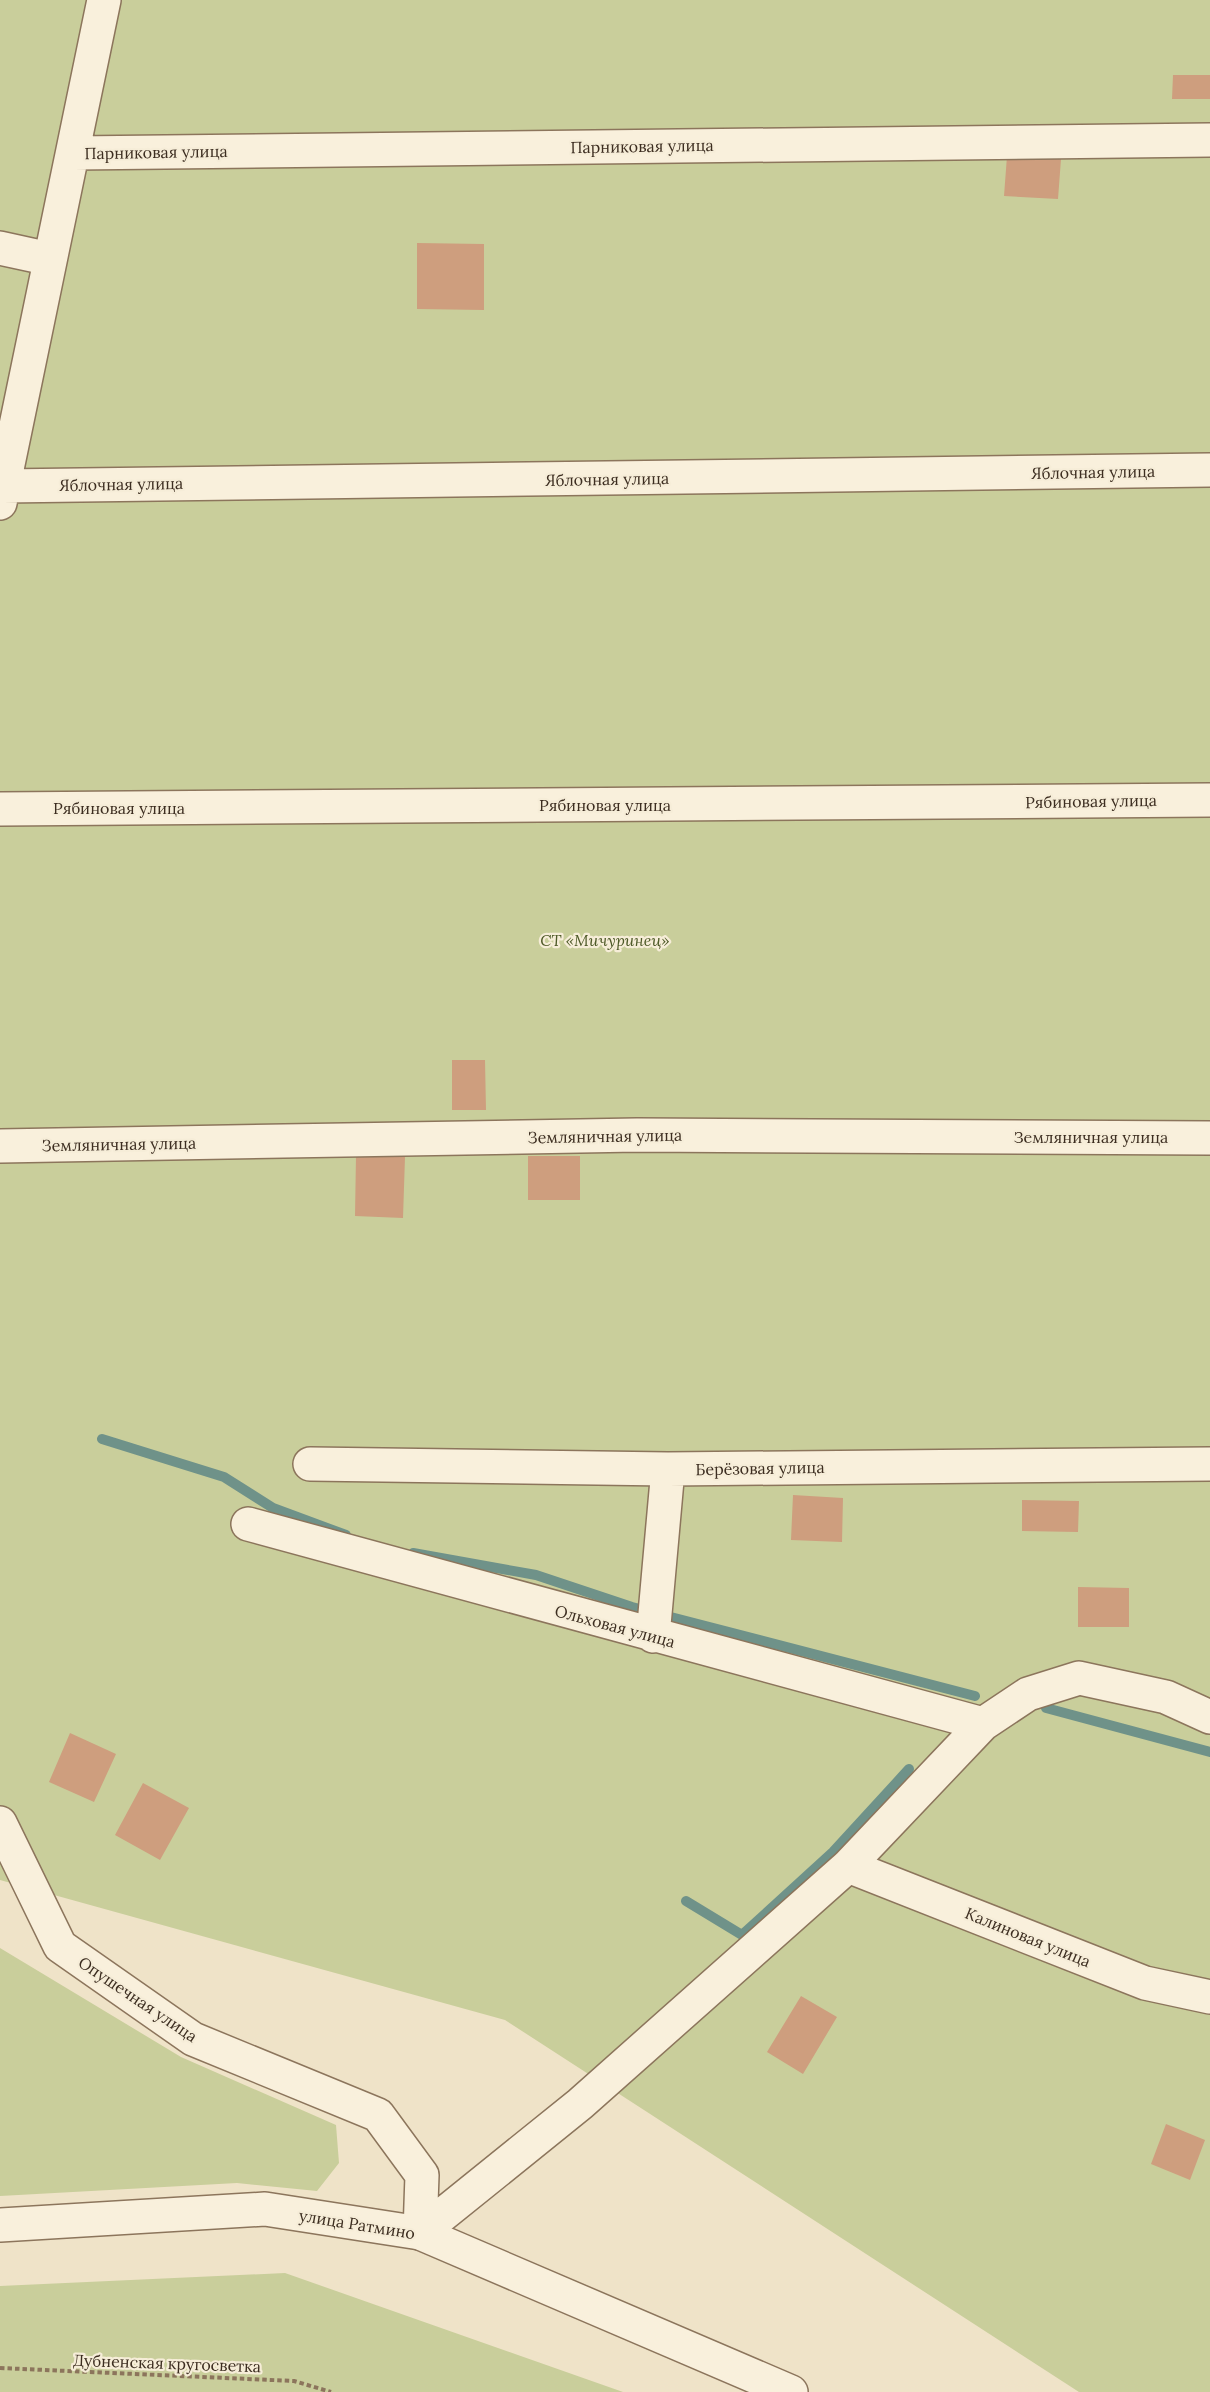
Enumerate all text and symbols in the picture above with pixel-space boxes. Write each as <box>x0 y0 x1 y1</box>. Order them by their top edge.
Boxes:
street label: Парниковая улица <box>570 135 714 157</box>
street label: Парниковая улица <box>84 141 228 163</box>
street label: Яблочная улица <box>1031 461 1155 483</box>
street label: Яблочная улица <box>545 468 669 490</box>
street label: Яблочная улица <box>59 473 183 495</box>
street label: Рябиновая улица <box>1025 790 1157 812</box>
street label: Рябиновая улица <box>539 795 671 815</box>
street label: Рябиновая улица <box>53 798 185 818</box>
park label: СТ «Мичуринец» <box>540 930 670 950</box>
street label: Земляничная улица <box>528 1125 682 1147</box>
street label: Земляничная улица <box>1014 1127 1168 1147</box>
street label: Земляничная улица <box>42 1133 196 1155</box>
street label: Берёзовая улица <box>695 1457 825 1479</box>
street label: Ольховая улица <box>553 1600 677 1652</box>
street label: Калиновая улица <box>962 1903 1094 1971</box>
street label: Опушечная улица <box>75 1952 201 2046</box>
street label: улица Ратмино <box>298 2205 416 2243</box>
street label: Дубненская кругосветка <box>73 2350 261 2376</box>

